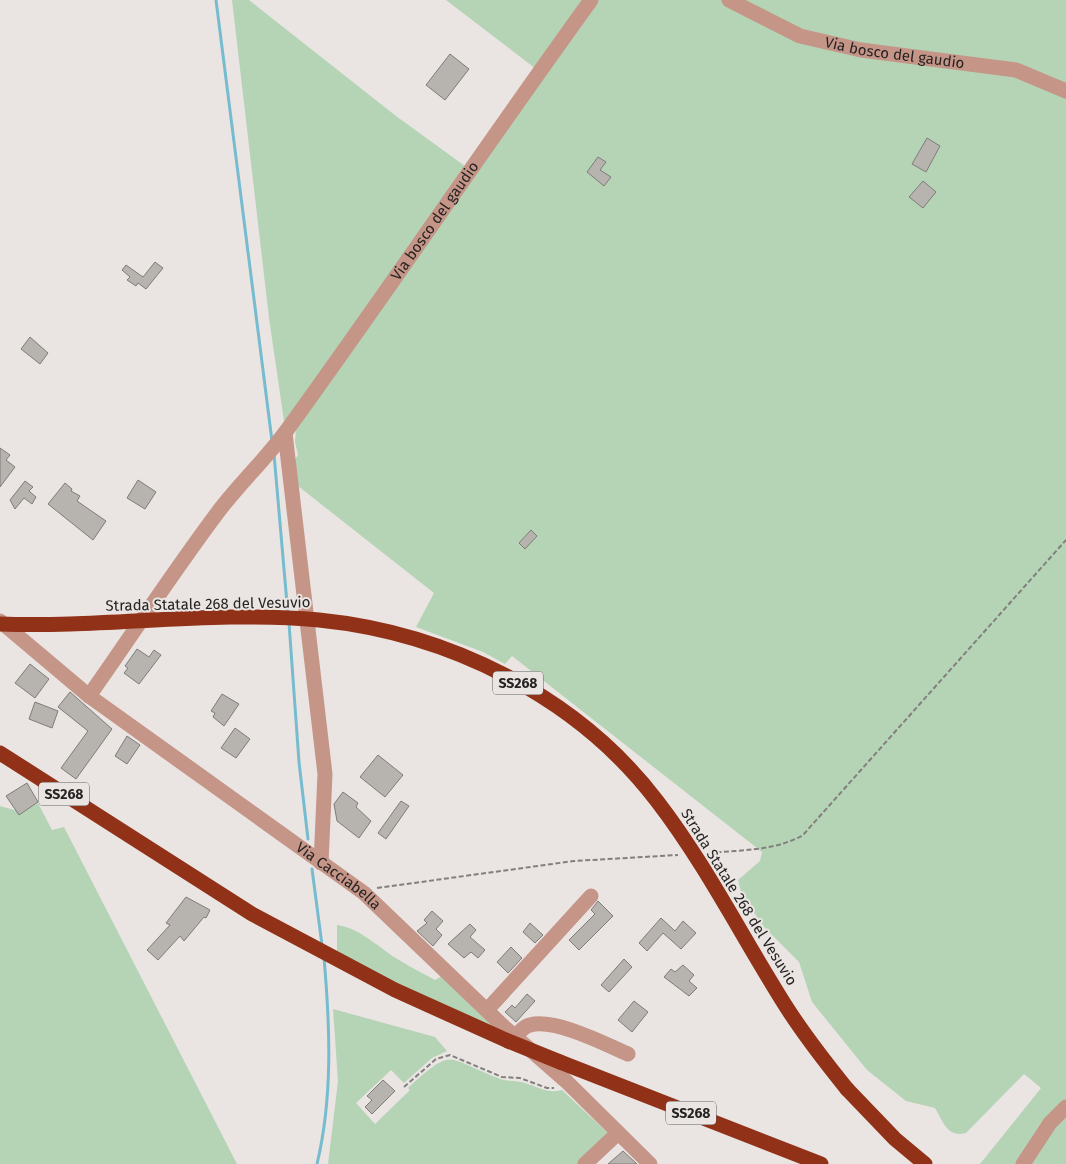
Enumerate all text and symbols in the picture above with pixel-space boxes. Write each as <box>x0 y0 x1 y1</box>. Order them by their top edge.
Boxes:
street label: Via bosco del gaudio <box>823 33 966 72</box>
street label: Via bosco del gaudio <box>387 158 483 284</box>
street label: Strada Statale 268 del Vesuvio <box>105 593 311 615</box>
road number: SS268 <box>493 671 543 694</box>
road number: SS268 <box>39 782 89 806</box>
street label: Strada Statale 268 del Vesuvio <box>677 805 801 989</box>
street label: Via Cacciabella <box>293 838 385 913</box>
road number: SS268 <box>666 1102 716 1124</box>

